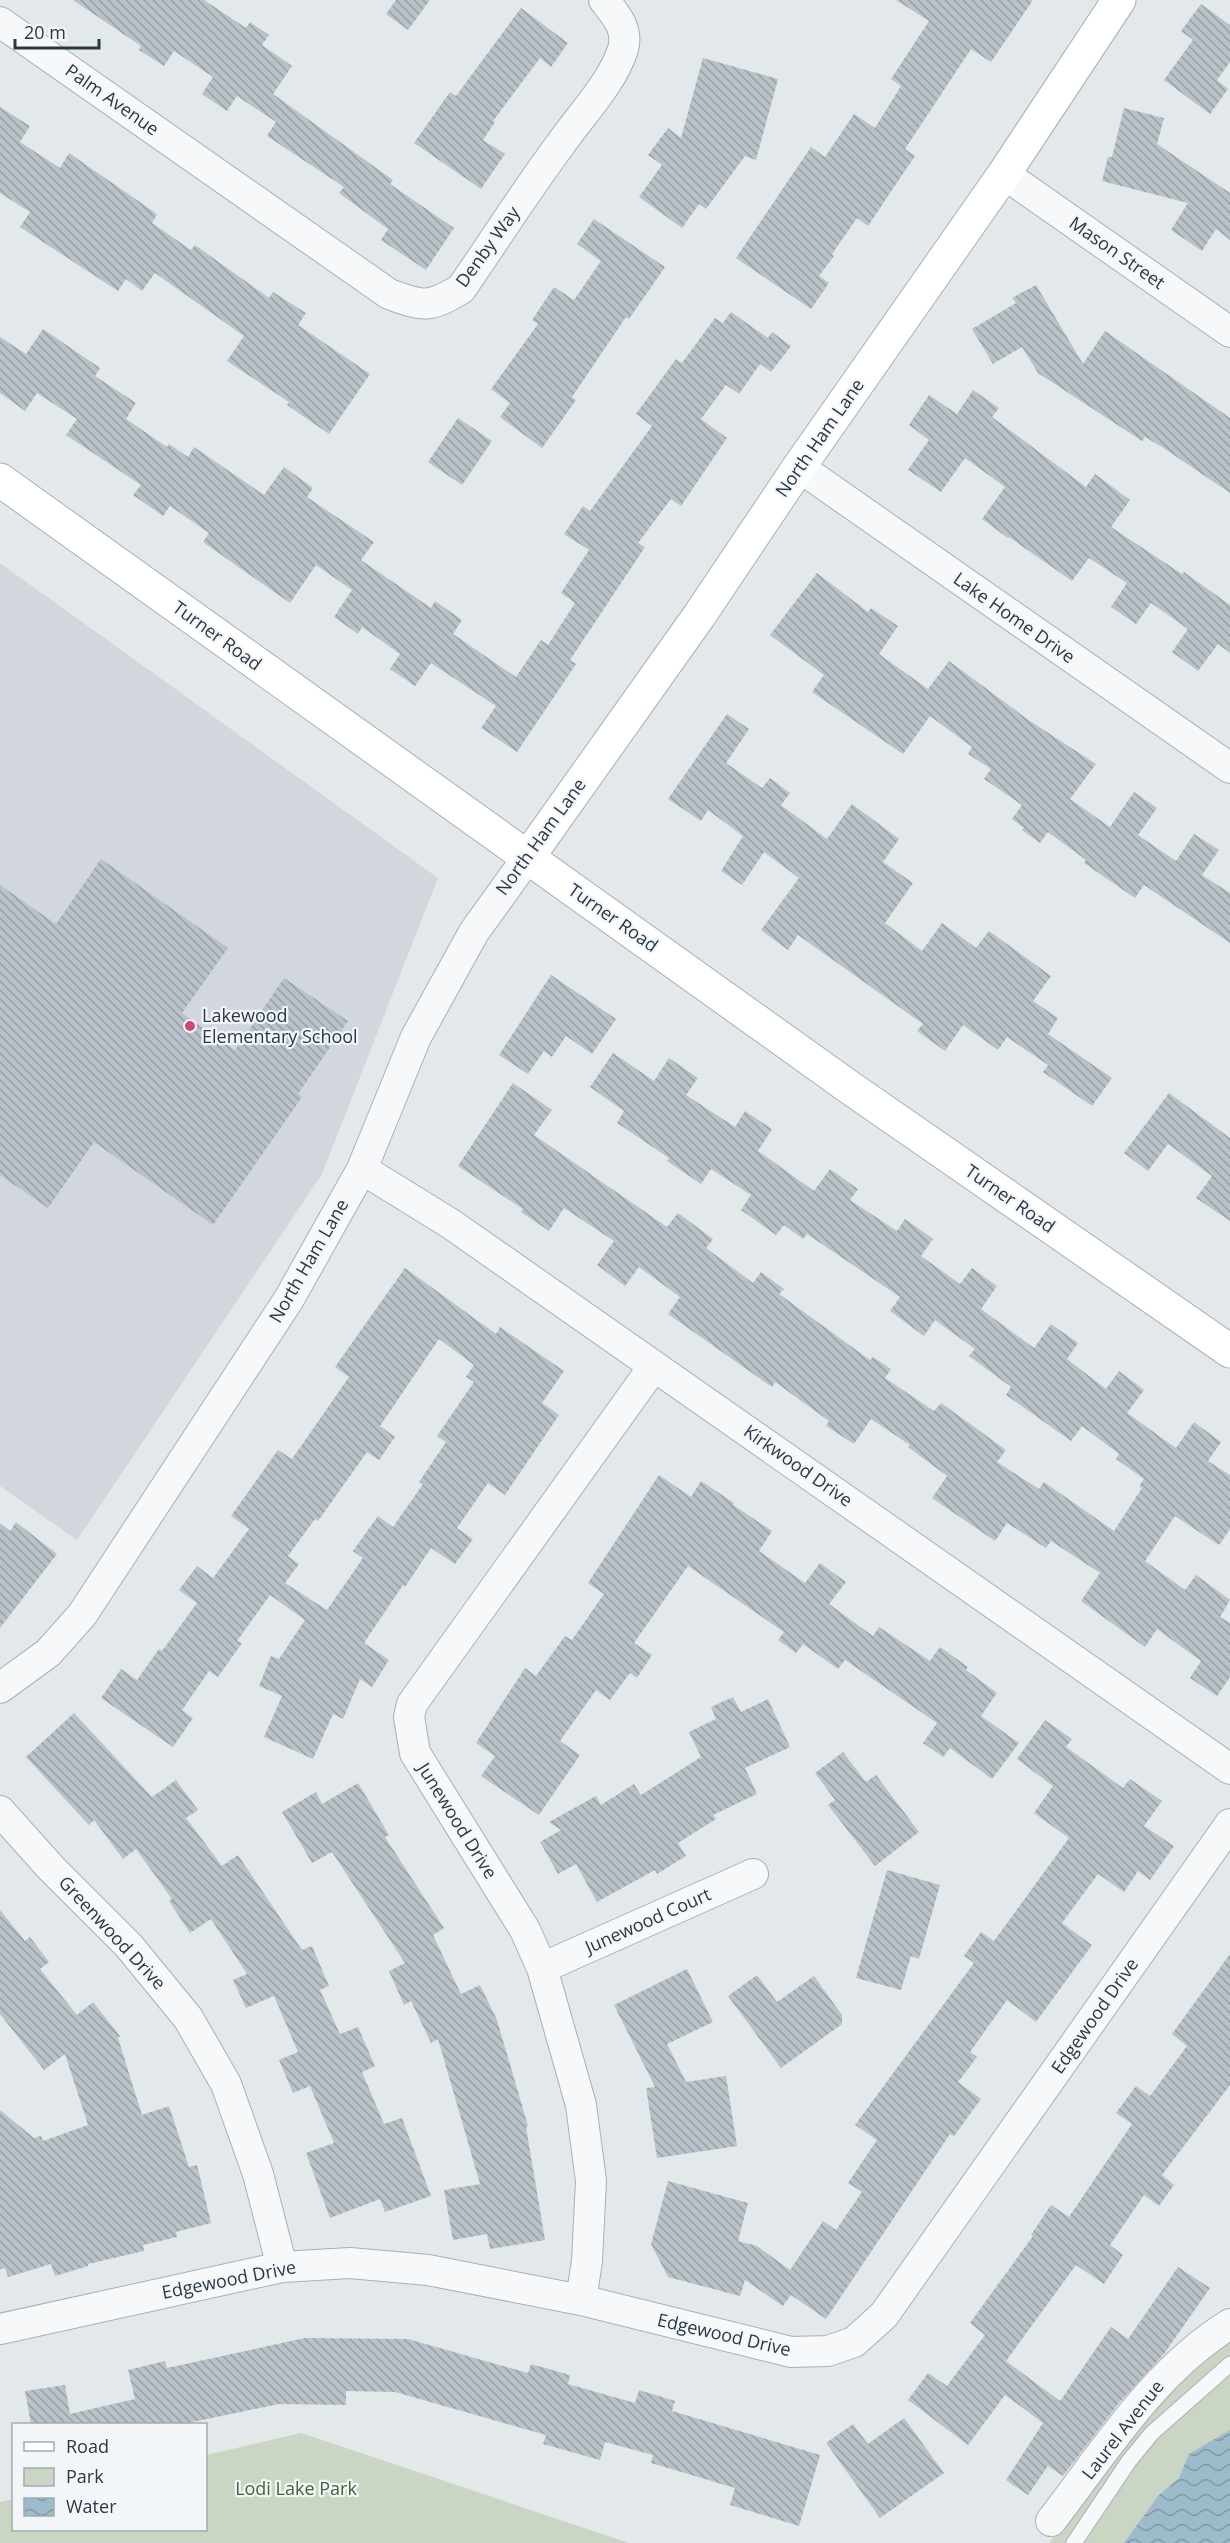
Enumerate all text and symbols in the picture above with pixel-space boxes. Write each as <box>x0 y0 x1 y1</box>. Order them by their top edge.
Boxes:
scale bar <box>15 12 99 50</box>
text: 20 m <box>24 20 66 44</box>
street label: Palm Avenue <box>61 58 164 140</box>
street label: Denby Way <box>450 200 525 292</box>
street label: Mason Street <box>1065 210 1170 294</box>
street label: North Ham Lane <box>769 374 869 501</box>
street label: Lake Home Drive <box>949 566 1080 668</box>
street label: Turner Road <box>168 595 267 676</box>
street label: North Ham Lane <box>490 773 591 900</box>
street label: Turner Road <box>564 877 663 957</box>
place label: Lakewood Elementary School <box>202 1003 358 1048</box>
marker: Lakewood Elementary School <box>183 1019 197 1033</box>
street label: Turner Road <box>961 1158 1060 1238</box>
street label: North Ham Lane <box>263 1194 353 1327</box>
street label: Kirkwood Drive <box>739 1419 858 1512</box>
street label: Junewood Drive <box>412 1756 503 1883</box>
street label: Greenwood Drive <box>54 1870 172 1994</box>
street label: Junewood Court <box>579 1882 714 1959</box>
street label: Edgewood Drive <box>1045 1953 1143 2078</box>
street label: Edgewood Drive <box>160 2254 298 2304</box>
street label: Edgewood Drive <box>655 2307 793 2361</box>
street label: Laurel Avenue <box>1076 2375 1169 2484</box>
legend <box>12 2423 207 2531</box>
text: Road <box>66 2434 109 2458</box>
text: Park <box>66 2464 104 2488</box>
park label: Lodi Lake Park <box>235 2476 357 2500</box>
text: Water <box>66 2494 117 2518</box>

